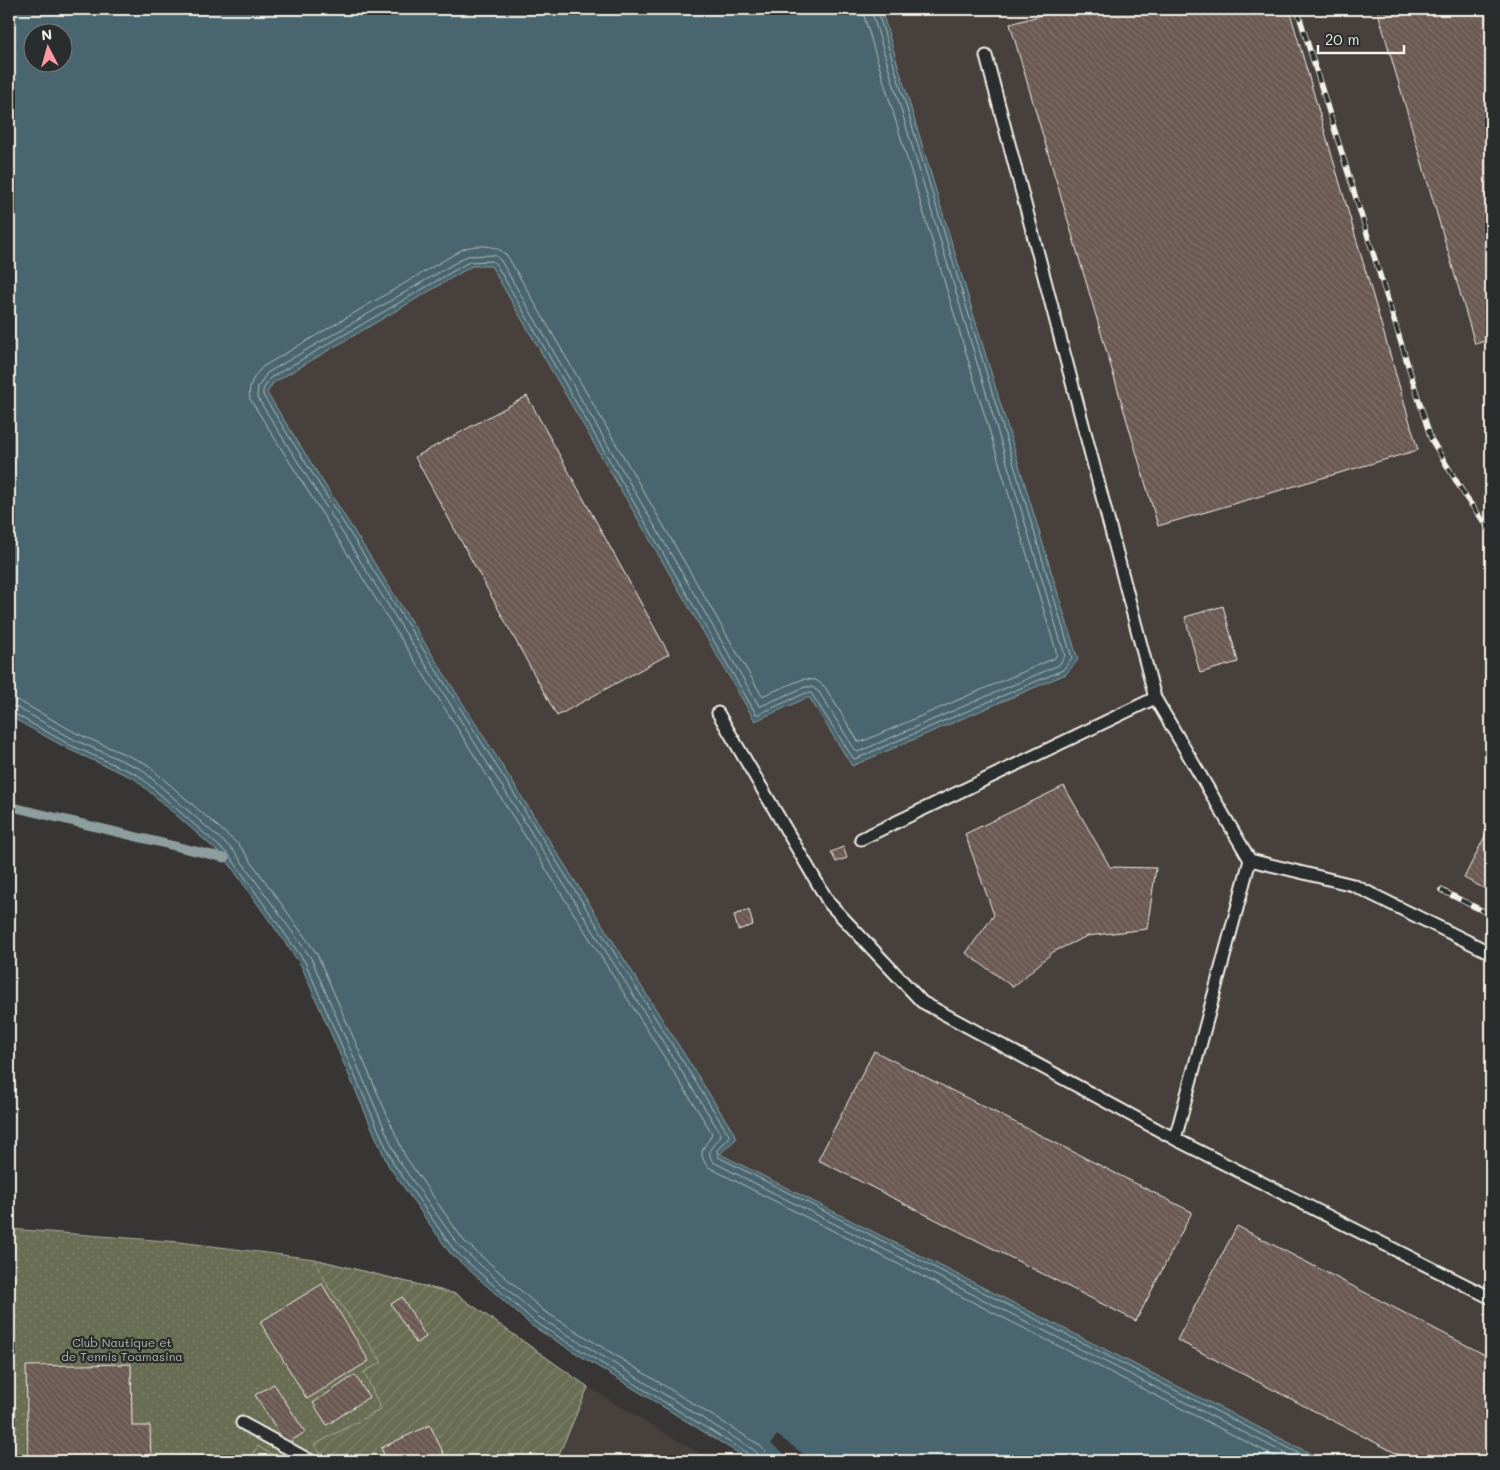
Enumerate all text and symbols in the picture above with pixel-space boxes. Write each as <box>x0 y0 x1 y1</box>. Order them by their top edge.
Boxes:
north arrow <box>22 22 72 72</box>
scale bar <box>1318 22 1404 54</box>
text: N <box>40 25 53 45</box>
text: 20 m <box>1325 29 1359 49</box>
park label: Club Nautique et de Tennis Toamasina <box>61 1334 183 1364</box>

